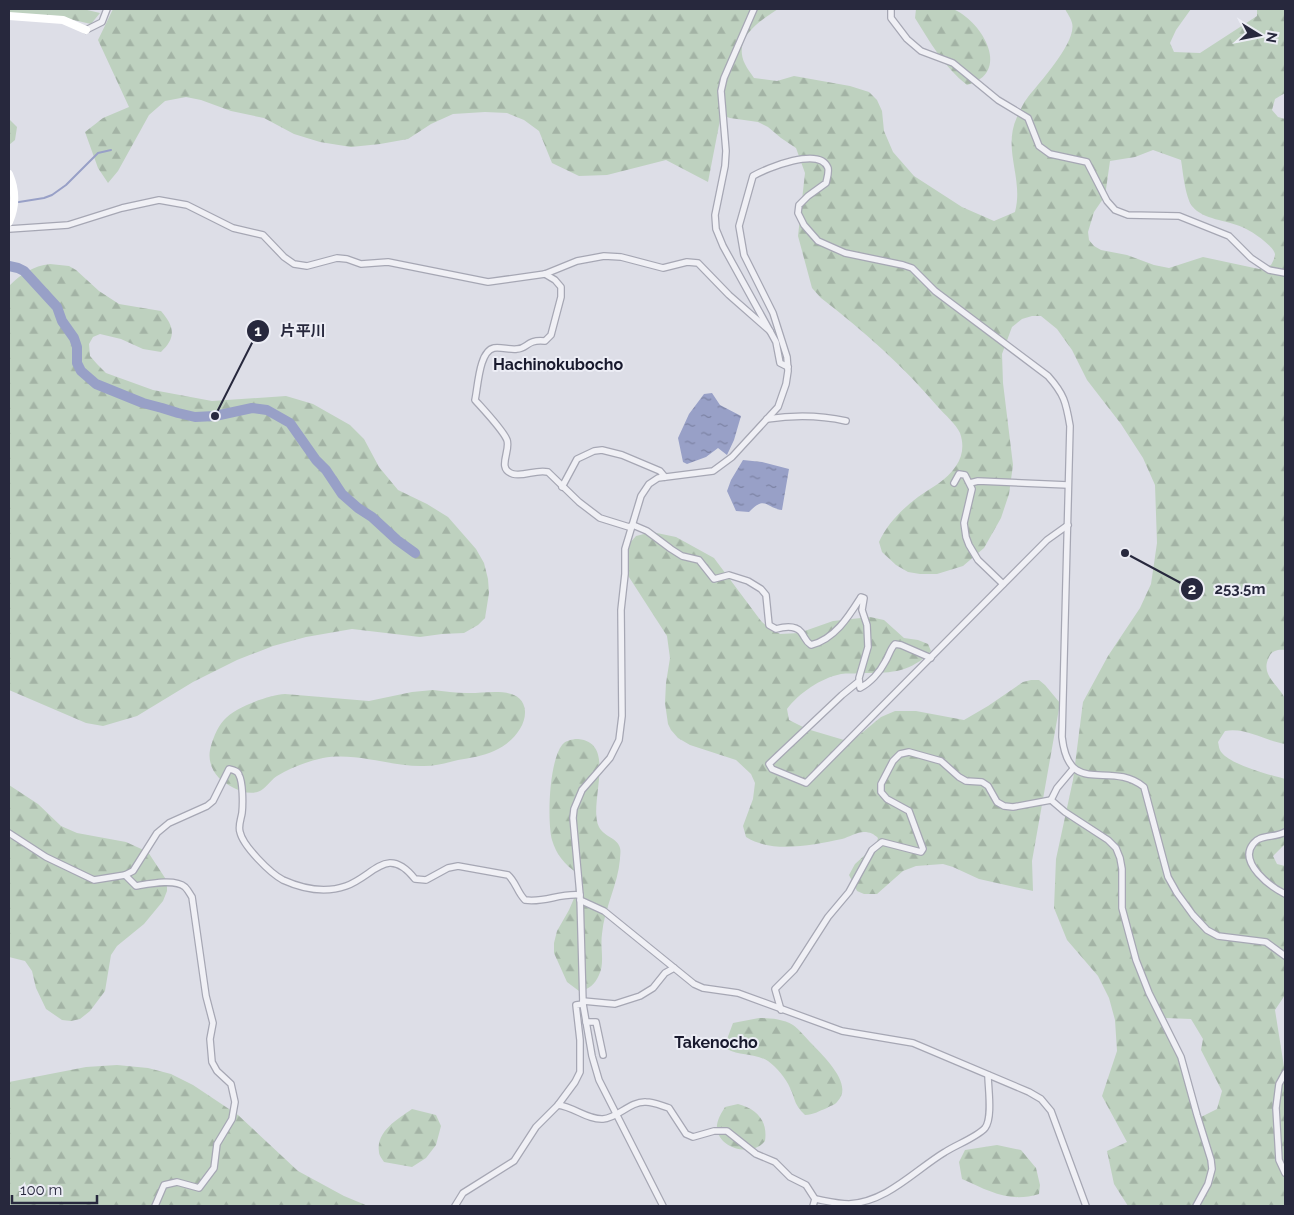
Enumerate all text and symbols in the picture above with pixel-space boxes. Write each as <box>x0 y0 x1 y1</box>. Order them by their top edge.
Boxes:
north arrow <box>1234 10 1284 60</box>
text: N <box>1263 31 1281 44</box>
callout: 片平川 <box>246 316 336 346</box>
text: 1 <box>254 322 262 340</box>
text: 片平川 <box>280 322 326 340</box>
district label: Hachinokubocho <box>493 355 623 374</box>
callout: 253.5m <box>1179 574 1275 604</box>
text: 2 <box>1188 580 1196 598</box>
text: 253.5m <box>1215 580 1265 598</box>
district label: Takenocho <box>674 1033 758 1052</box>
scale bar <box>12 1172 98 1204</box>
text: 100 m <box>20 1181 62 1199</box>

